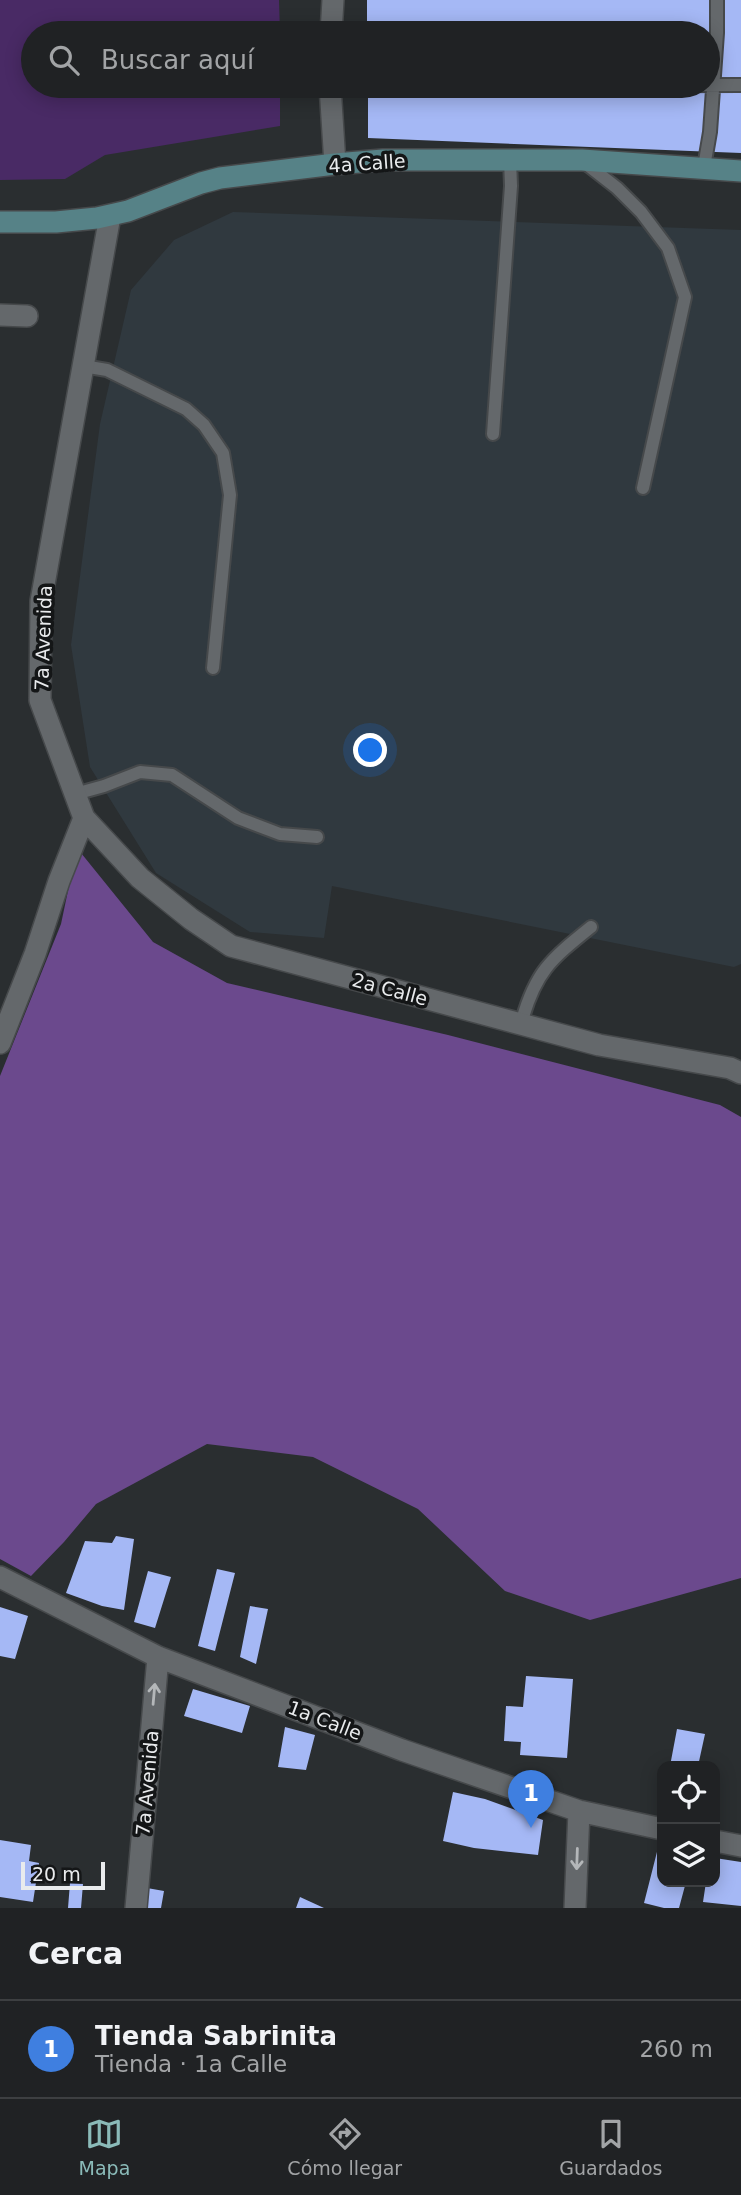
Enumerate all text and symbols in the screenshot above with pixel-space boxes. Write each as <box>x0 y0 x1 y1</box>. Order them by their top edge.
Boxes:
search box <box>21 21 720 98</box>
icon: search <box>45 41 83 79</box>
text: Buscar aquí <box>101 45 254 75</box>
street label: 4a Calle <box>328 149 406 177</box>
street label: 7a Avenida <box>30 585 56 691</box>
your location <box>353 733 387 767</box>
street label: 2a Calle <box>350 968 430 1010</box>
one-way arrow <box>148 1683 161 1705</box>
street label: 1a Calle <box>285 1696 365 1744</box>
street label: 7a Avenida <box>131 1729 163 1837</box>
map controls <box>657 1761 720 1887</box>
button: locate <box>657 1761 720 1824</box>
pin: 1 <box>508 1770 554 1828</box>
button: layers <box>657 1824 720 1887</box>
one-way arrow <box>570 1848 583 1871</box>
scale bar <box>21 1859 105 1891</box>
text: 20 m <box>32 1863 81 1885</box>
text: Cerca <box>28 1936 123 1971</box>
text: Tienda Sabrinita <box>95 2021 337 2051</box>
text: 1 <box>43 2036 59 2062</box>
text: 260 m <box>639 2036 713 2062</box>
text: Tienda · 1a Calle <box>95 2051 287 2077</box>
tab: Mapa <box>79 2115 130 2179</box>
tab: Cómo llegar <box>287 2115 402 2179</box>
tab: Guardados <box>559 2115 662 2179</box>

